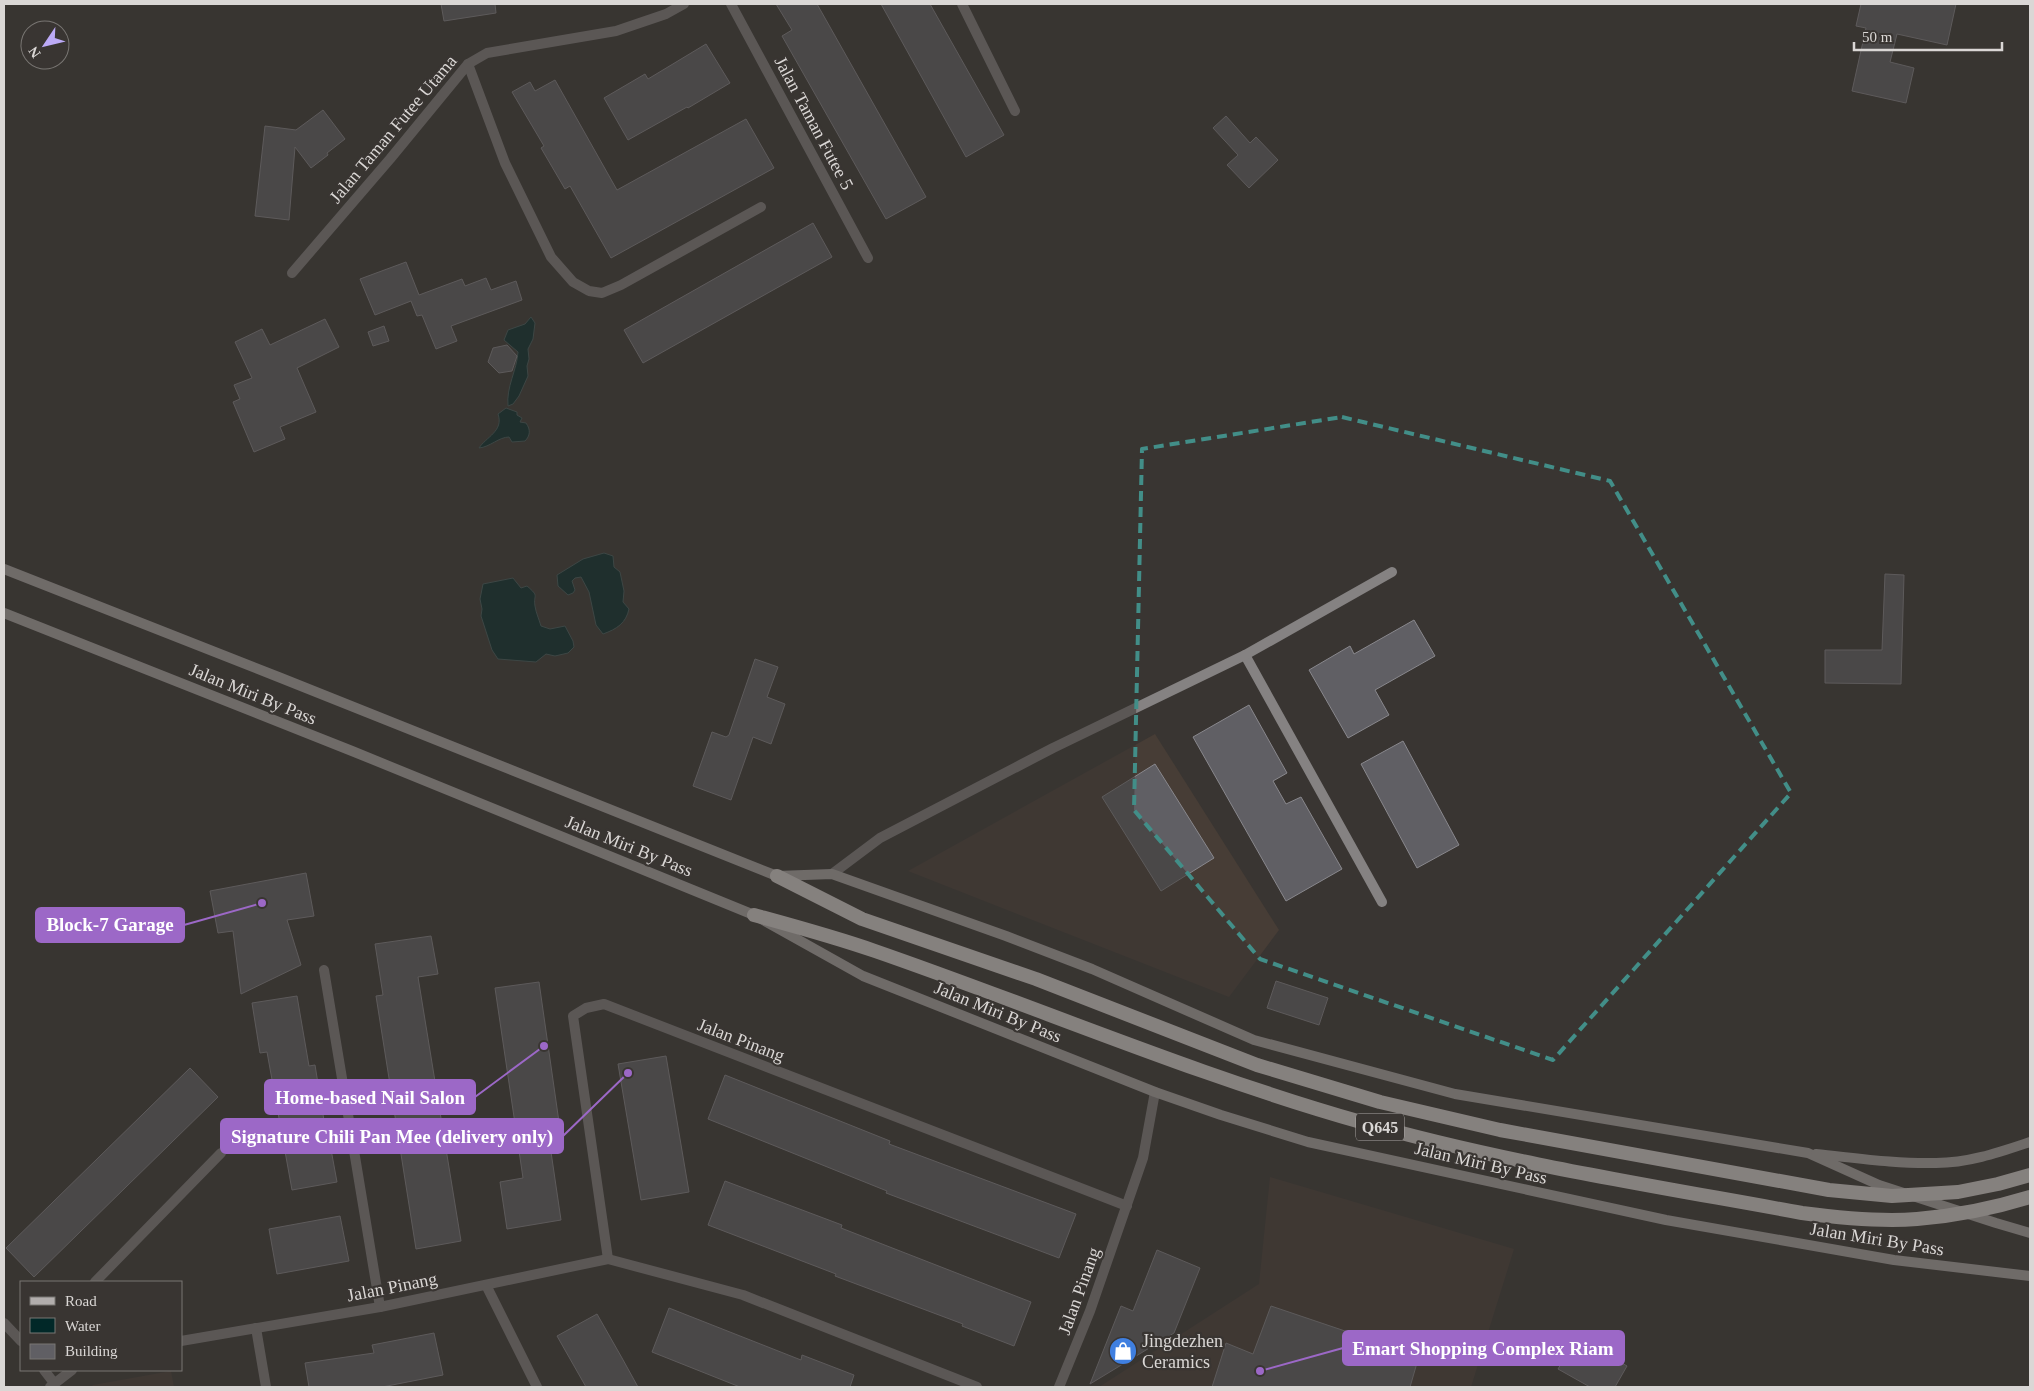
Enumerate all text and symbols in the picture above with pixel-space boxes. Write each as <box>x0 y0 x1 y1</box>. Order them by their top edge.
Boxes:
north arrow <box>20 20 70 70</box>
scale bar <box>1854 20 2002 52</box>
text: 50 m <box>1862 29 1893 45</box>
text: N <box>26 44 44 61</box>
street label: Jalan Taman Futee Utama <box>325 51 461 207</box>
street label: Jalan Taman Futee 5 <box>770 53 858 193</box>
street label: Jalan Miri By Pass <box>186 659 320 729</box>
street label: Jalan Miri By Pass <box>562 811 696 881</box>
callout: Block-7 Garage <box>36 908 184 942</box>
text: Block-7 Garage <box>46 914 174 935</box>
street label: Jalan Miri By Pass <box>931 977 1065 1047</box>
street label: Jalan Pinang <box>695 1014 787 1066</box>
callout: Home-based Nail Salon <box>265 1080 475 1114</box>
text: Home-based Nail Salon <box>275 1087 465 1108</box>
road number: Q645 <box>1356 1114 1404 1140</box>
callout: Signature Chili Pan Mee (delivery only) <box>221 1119 563 1153</box>
text: Signature Chili Pan Mee (delivery only) <box>231 1126 553 1148</box>
street label: Jalan Miri By Pass <box>1413 1138 1549 1188</box>
street label: Jalan Miri By Pass <box>1809 1219 1945 1259</box>
street label: Jalan Pinang <box>1054 1245 1104 1337</box>
street label: Jalan Pinang <box>345 1268 439 1306</box>
legend <box>20 1281 182 1371</box>
text: Road <box>65 1293 97 1309</box>
text: Water <box>65 1318 100 1334</box>
place label: Jingdezhen Ceramics <box>1142 1331 1223 1372</box>
callout: Emart Shopping Complex Riam <box>1343 1331 1624 1365</box>
shop icon: Jingdezhen Ceramics <box>1108 1336 1138 1366</box>
text: Emart Shopping Complex Riam <box>1352 1338 1614 1359</box>
text: Building <box>65 1343 118 1359</box>

